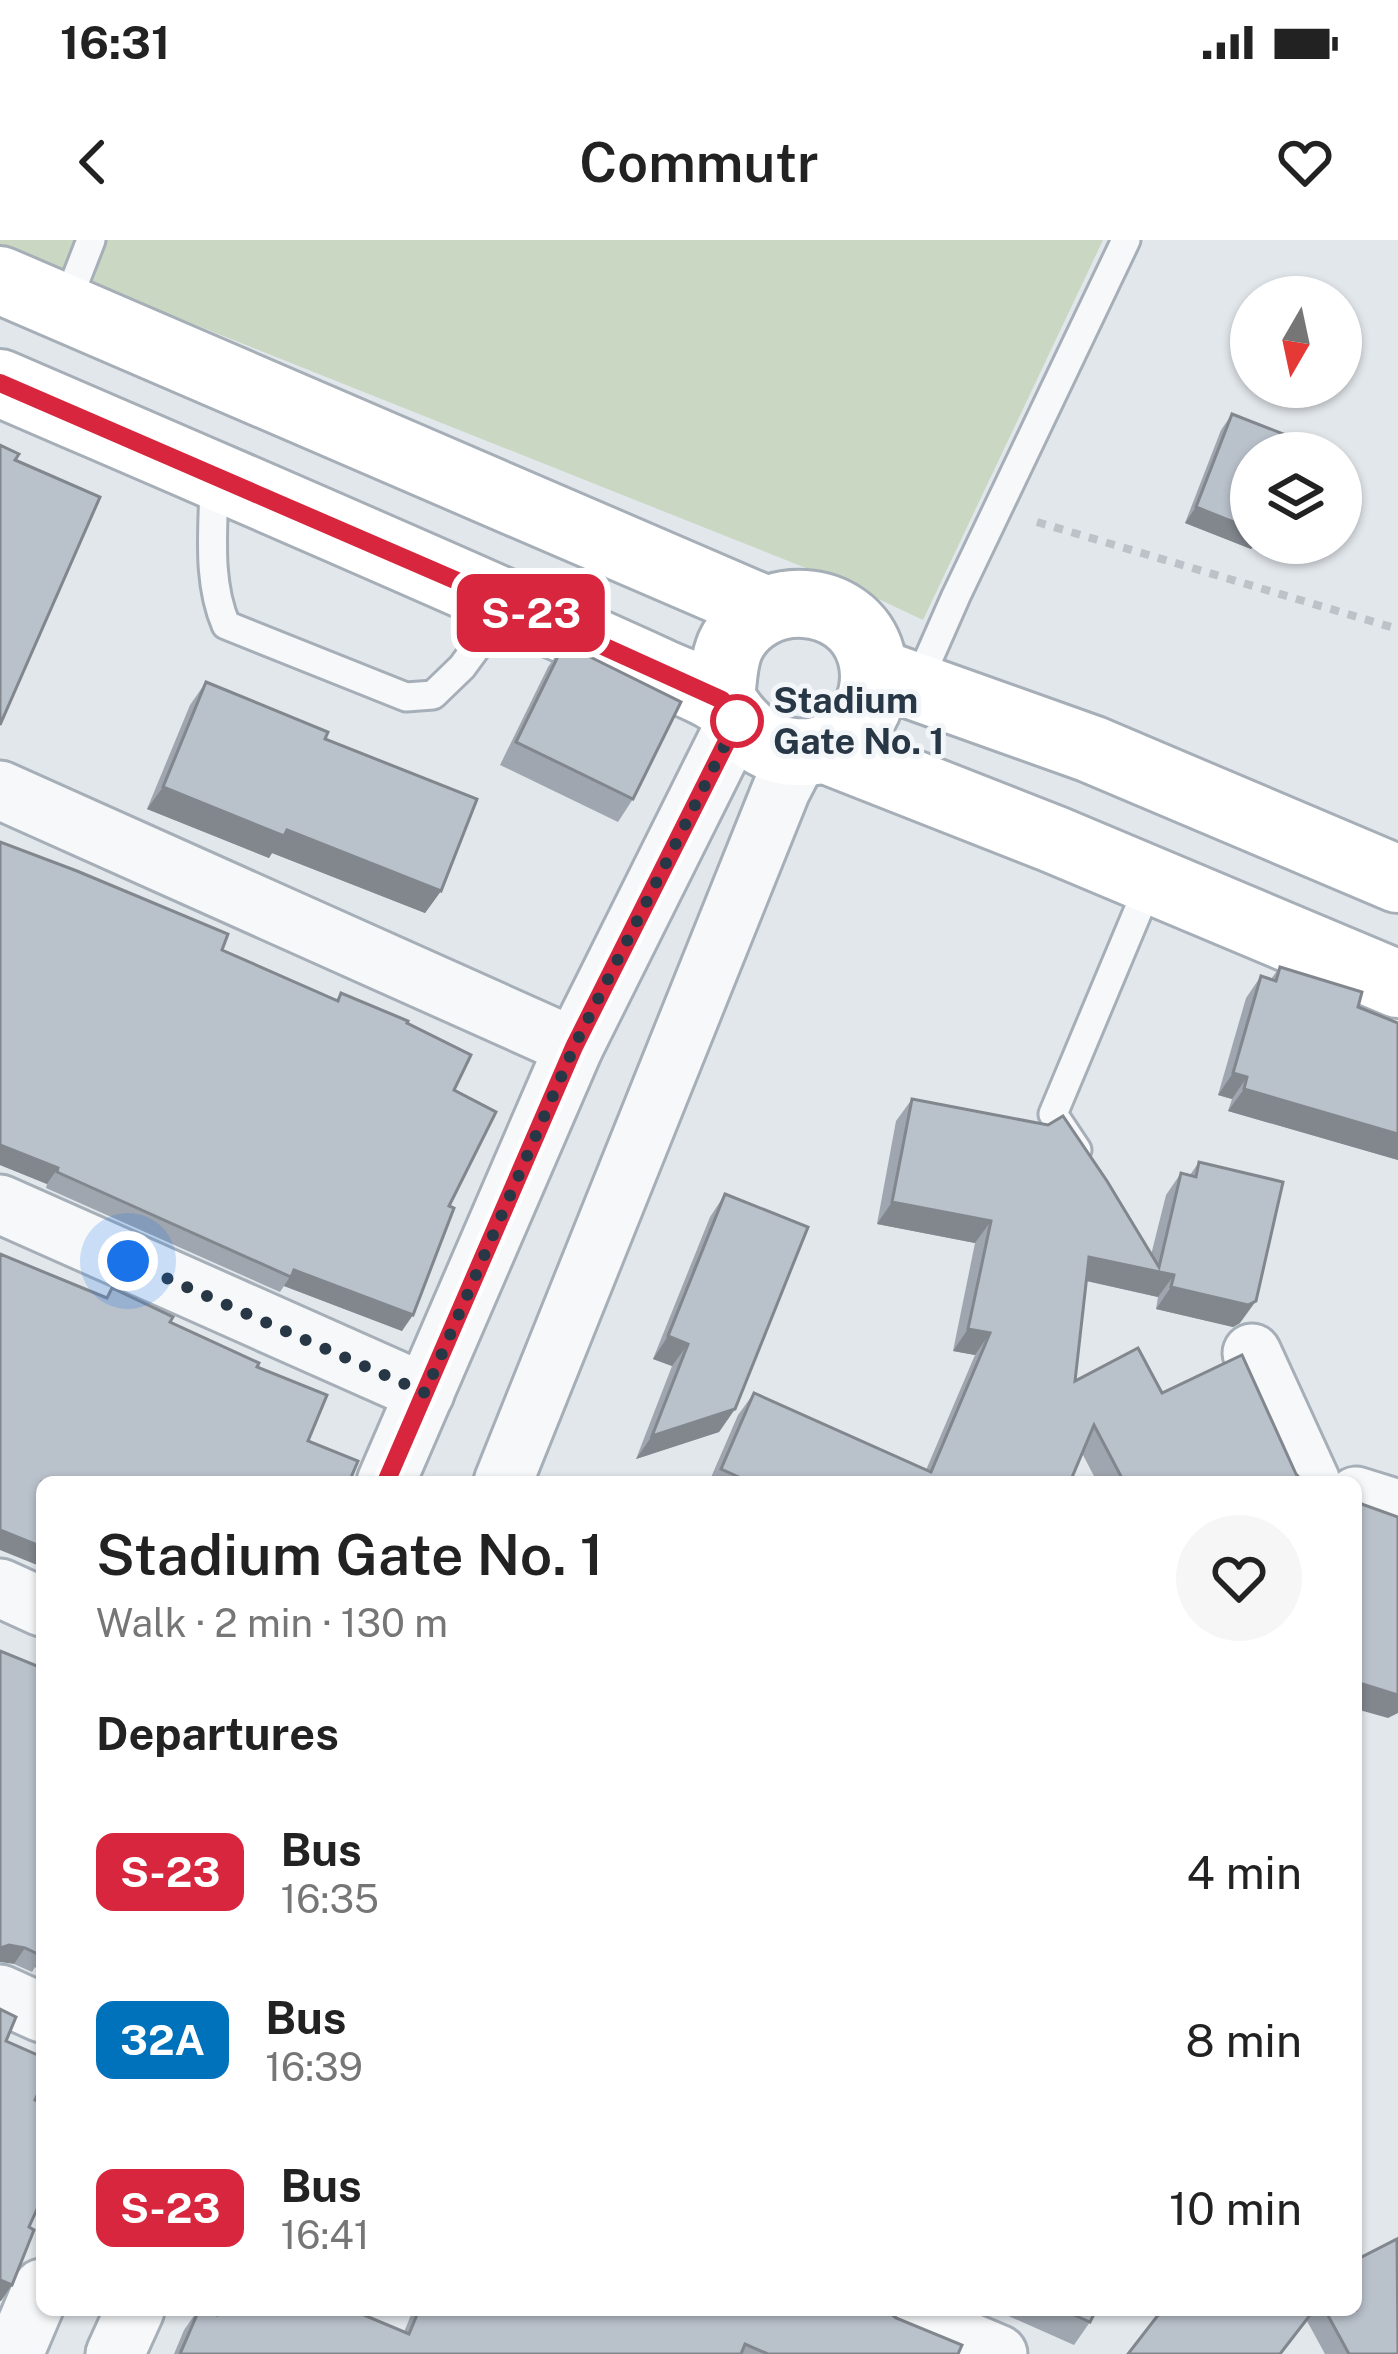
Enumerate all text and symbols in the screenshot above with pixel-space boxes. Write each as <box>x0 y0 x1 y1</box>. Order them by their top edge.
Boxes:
text: 16:31 <box>60 16 170 69</box>
icon: back <box>60 129 126 195</box>
icon: heart <box>1272 129 1338 195</box>
text: Commutr <box>579 131 819 194</box>
north arrow <box>1230 276 1362 408</box>
map controls <box>1230 276 1362 564</box>
button: layers <box>1230 432 1362 564</box>
line badge: S-23 <box>447 574 615 652</box>
text: S-23 <box>481 588 581 637</box>
place label: Stadium Gate No. 1 <box>773 679 945 762</box>
marker: Stadium Gate No. 1 <box>712 696 762 746</box>
your location <box>98 1231 158 1291</box>
button: heart <box>1176 1515 1302 1641</box>
text: Stadium Gate No. 1 <box>96 1521 604 1588</box>
text: Walk · 2 min · 130 m <box>96 1600 448 1646</box>
text: Departures <box>96 1707 339 1760</box>
text: Bus <box>280 1823 362 1876</box>
text: 4 min <box>1186 1846 1302 1899</box>
text: S-23 <box>120 1847 220 1896</box>
text: 16:35 <box>280 1876 379 1922</box>
text: Bus <box>265 1991 346 2044</box>
text: 8 min <box>1186 2014 1302 2067</box>
text: 32A <box>120 2015 205 2064</box>
text: 16:39 <box>265 2044 363 2090</box>
text: Bus <box>280 2159 362 2212</box>
text: 10 min <box>1169 2182 1302 2235</box>
text: S-23 <box>120 2183 220 2232</box>
text: 16:41 <box>280 2212 370 2258</box>

